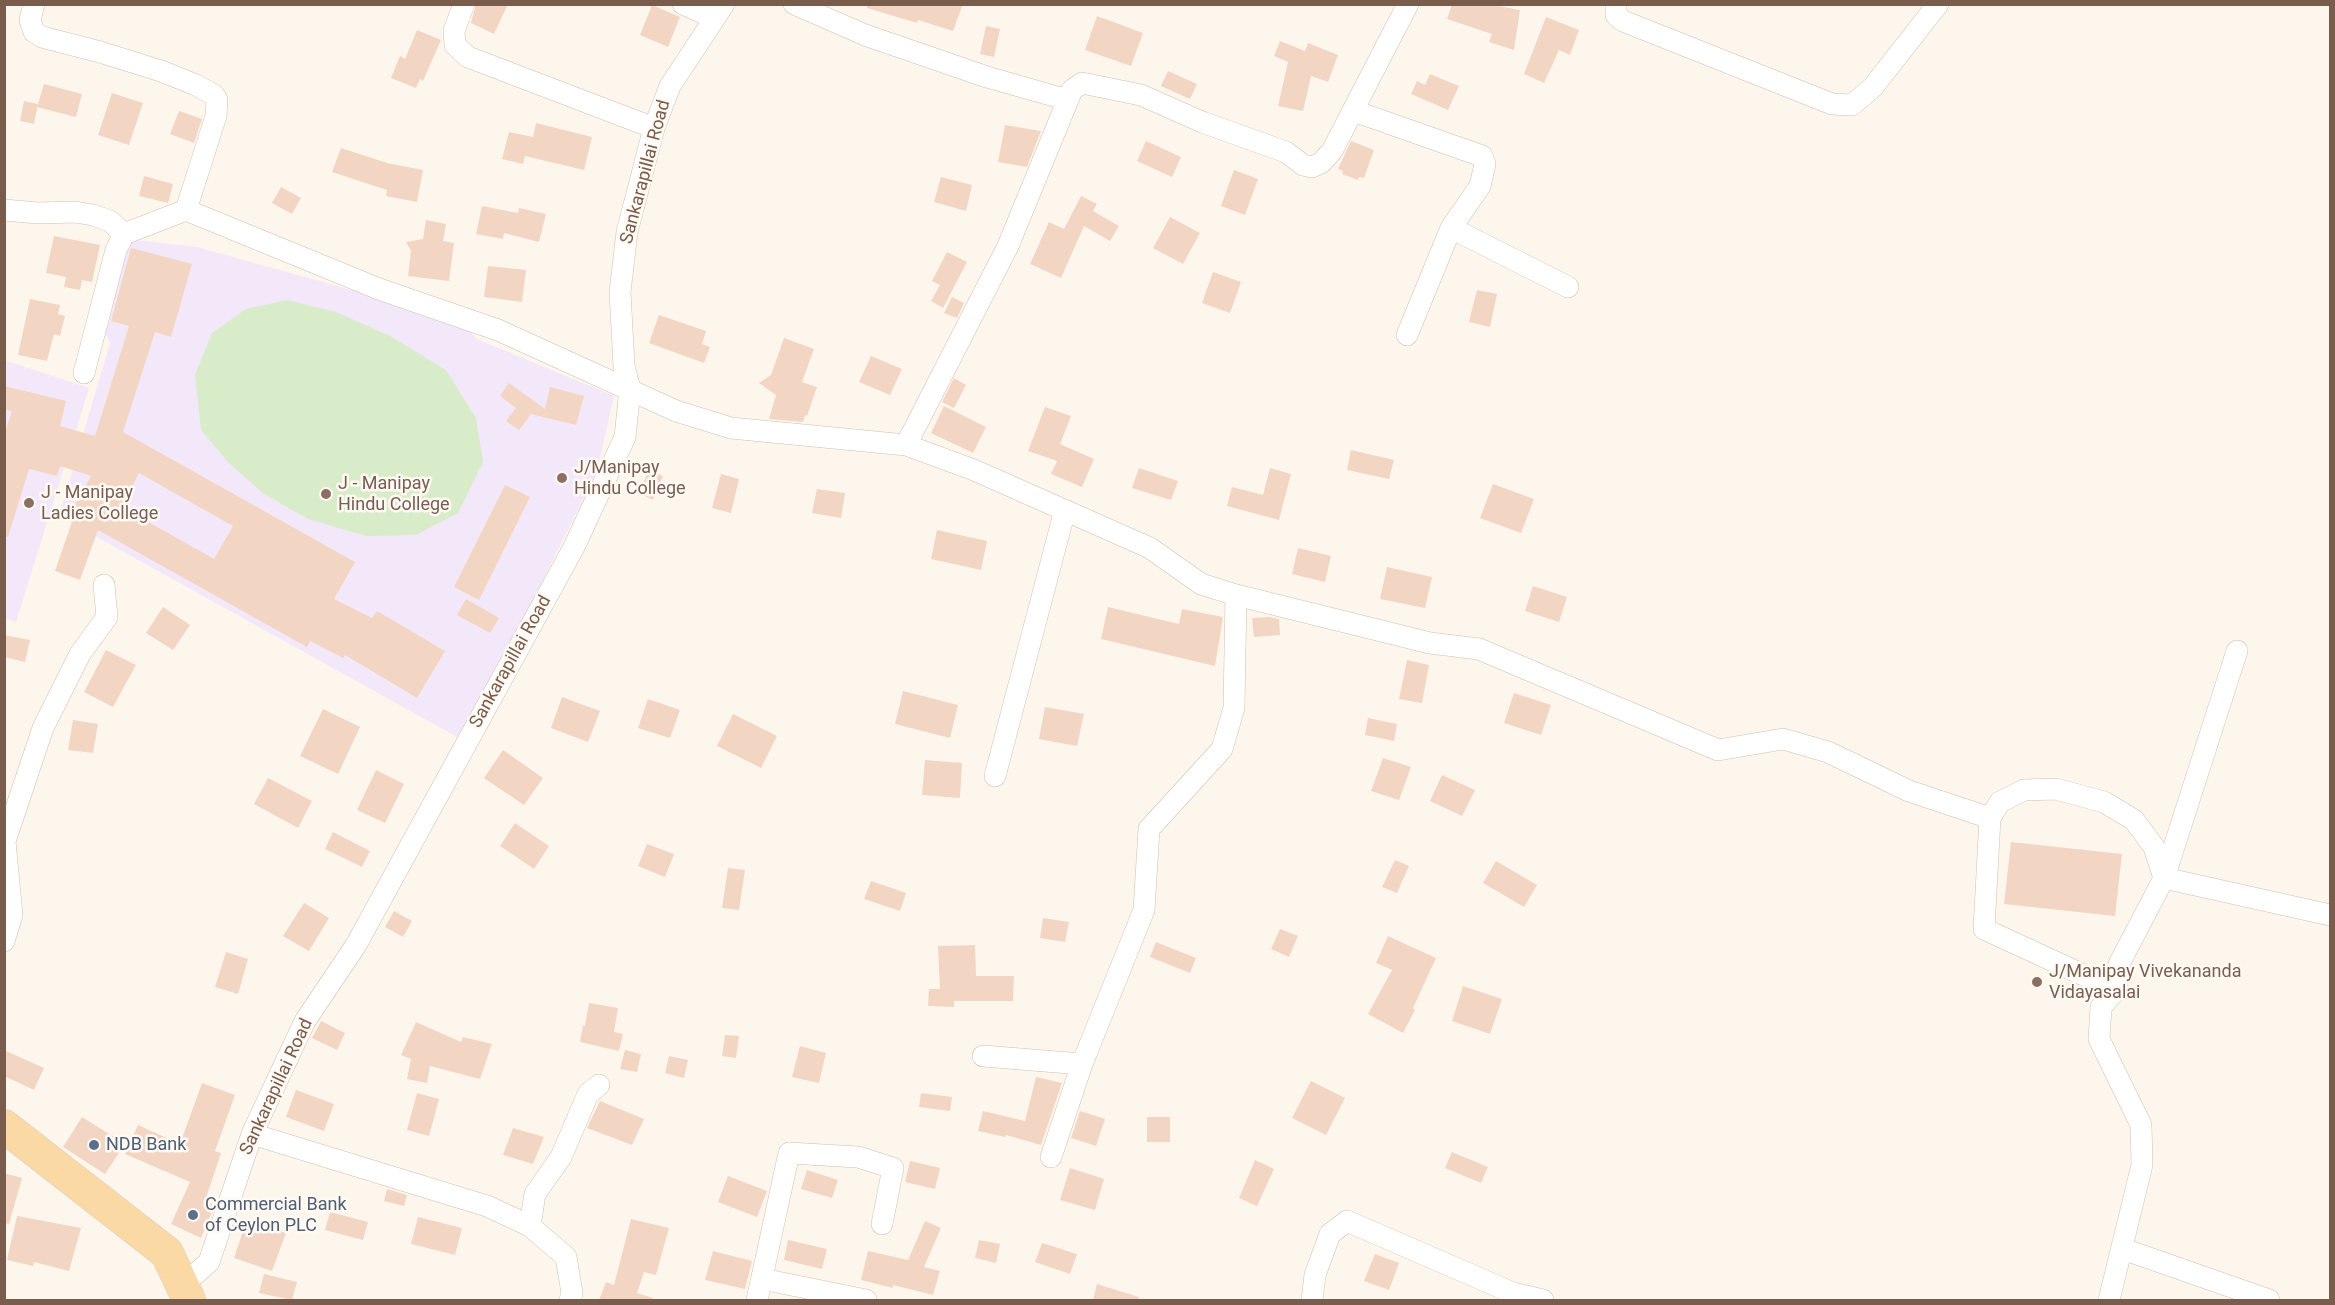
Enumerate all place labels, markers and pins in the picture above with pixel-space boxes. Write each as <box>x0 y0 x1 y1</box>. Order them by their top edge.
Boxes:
place label: J/Manipay Hindu College <box>574 457 686 500</box>
marker: J/Manipay Hindu College <box>555 471 569 485</box>
place label: J - Manipay Hindu College <box>338 473 450 516</box>
place label: J - Manipay Ladies College <box>41 482 158 524</box>
marker: J - Manipay Hindu College <box>319 487 333 501</box>
marker: J - Manipay Ladies College <box>22 496 36 510</box>
place label: J/Manipay Vivekananda Vidayasalai <box>2049 961 2241 1004</box>
marker: J/Manipay Vivekananda Vidayasalai <box>2030 975 2044 989</box>
place label: NDB Bank <box>106 1134 186 1156</box>
marker: NDB Bank <box>87 1138 101 1152</box>
place label: Commercial Bank of Ceylon PLC <box>205 1194 347 1236</box>
marker: Commercial Bank of Ceylon PLC <box>186 1208 200 1222</box>

